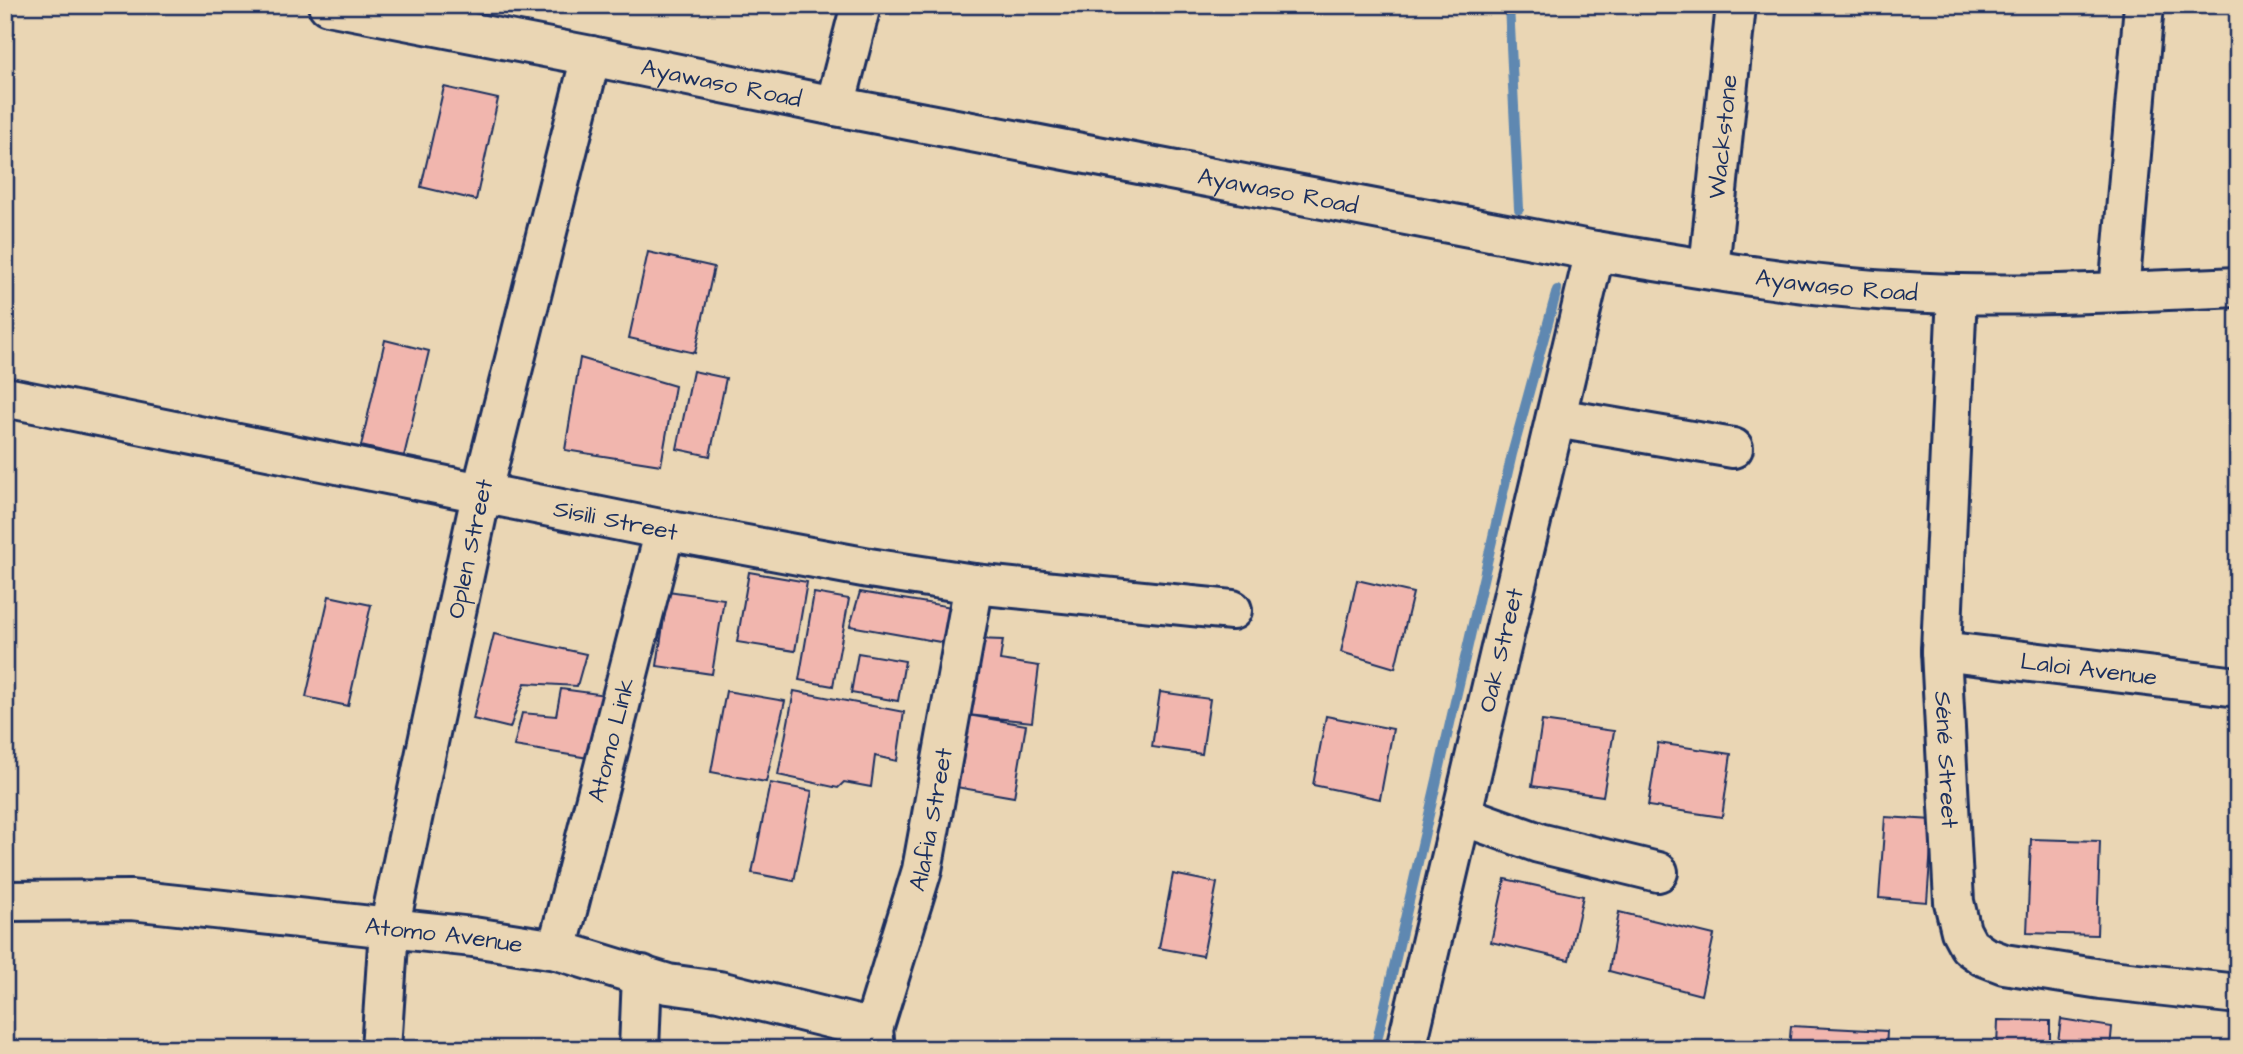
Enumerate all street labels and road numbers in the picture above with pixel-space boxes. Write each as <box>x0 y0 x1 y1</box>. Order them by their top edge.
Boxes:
street label: Ayawaso Road <box>638 51 804 117</box>
street label: Wackstone <box>1700 73 1747 201</box>
street label: Ayawaso Road <box>1195 160 1361 223</box>
street label: Ayawaso Road <box>1753 261 1919 311</box>
street label: Oplen Street <box>439 475 502 622</box>
street label: Sisili Street <box>550 492 681 550</box>
street label: Oak Street <box>1470 584 1533 716</box>
street label: Laloi Avenue <box>2019 645 2159 695</box>
street label: Atomo Link <box>580 674 644 806</box>
street label: Séné Street <box>1925 690 1966 829</box>
street label: Alafia Street <box>901 745 962 895</box>
street label: Atomo Avenue <box>364 909 525 962</box>

